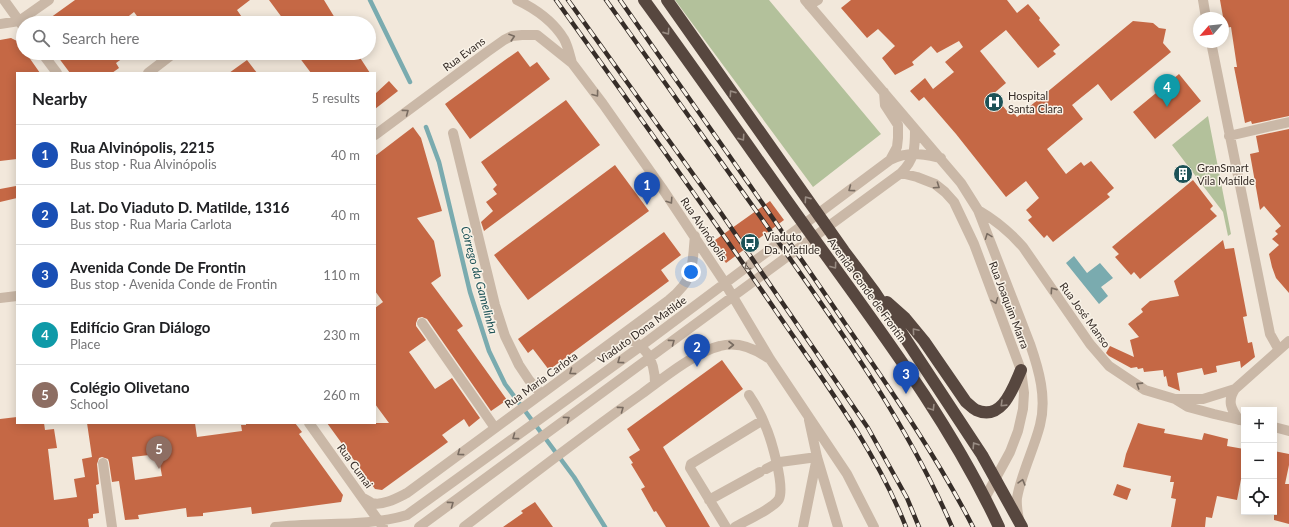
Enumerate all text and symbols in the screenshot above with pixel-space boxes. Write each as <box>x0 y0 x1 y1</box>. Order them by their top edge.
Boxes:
north arrow <box>1193 12 1229 48</box>
search box <box>16 16 376 60</box>
icon: search <box>30 27 52 49</box>
one-way arrow <box>662 27 669 34</box>
text: Search here <box>62 29 139 47</box>
one-way arrow <box>509 33 516 42</box>
street label: Rua Evans <box>440 34 488 73</box>
pin: 4 <box>1154 74 1180 107</box>
text: Nearby <box>32 88 87 109</box>
place label: Hospital Santa Clara <box>1008 89 1062 115</box>
text: 5 results <box>312 90 360 106</box>
one-way arrow <box>591 90 598 97</box>
one-way arrow <box>729 90 737 97</box>
hospital icon: Hospital Santa Clara <box>983 91 1005 113</box>
one-way arrow <box>402 110 409 117</box>
one-way arrow <box>737 133 744 140</box>
text: Rua Alvinópolis, 2215 <box>70 138 215 156</box>
text: 1 <box>41 147 49 163</box>
text: 40 m <box>331 147 360 163</box>
text: Bus stop · Rua Alvinópolis <box>70 156 217 172</box>
place label: GranSmart Vila Matilde <box>1197 161 1255 187</box>
building icon: GranSmart Vila Matilde <box>1172 163 1194 185</box>
pin: 1 <box>634 172 660 205</box>
one-way arrow <box>933 182 940 189</box>
one-way arrow <box>849 185 856 192</box>
street label: Rua Alvinópolis <box>678 194 731 263</box>
one-way arrow <box>804 196 812 203</box>
one-way arrow <box>665 197 673 204</box>
text: Lat. Do Viaduto D. Matilde, 1316 <box>70 198 289 216</box>
text: 2 <box>41 207 49 223</box>
text: 40 m <box>331 207 360 223</box>
text: Bus stop · Rua Maria Carlota <box>70 216 232 232</box>
water label: Córrego da Gamelinha <box>458 224 501 335</box>
place label: Viaduto Da. Matilde <box>764 230 820 256</box>
bus stop icon: Viaduto Da. Matilde <box>739 232 761 254</box>
one-way arrow <box>984 232 992 239</box>
street label: Avenida Conde de Frontin <box>825 235 910 344</box>
text: Avenida Conde De Frontin <box>70 258 246 276</box>
street label: Rua Joaquim Marra <box>987 259 1032 350</box>
your location <box>681 262 701 282</box>
one-way arrow <box>744 262 751 270</box>
one-way arrow <box>829 262 837 269</box>
text: 3 <box>41 267 49 283</box>
text: 110 m <box>323 267 360 283</box>
text: Bus stop · Avenida Conde de Frontin <box>70 276 277 292</box>
street label: Rua José Manso <box>1057 280 1113 350</box>
one-way arrow <box>1050 287 1058 294</box>
street label: Viaduto Dona Matilde <box>595 293 689 366</box>
one-way arrow <box>990 297 998 304</box>
text: Edifício Gran Diálogo <box>70 318 210 336</box>
text: 4 <box>41 327 49 343</box>
text: 230 m <box>323 327 360 343</box>
one-way arrow <box>913 328 920 335</box>
pin: 2 <box>684 334 710 367</box>
text: Place <box>70 336 100 352</box>
one-way arrow <box>668 339 675 347</box>
one-way arrow <box>729 341 735 349</box>
street label: Rua Maria Carlota <box>502 349 580 410</box>
one-way arrow <box>617 356 624 364</box>
pin: 3 <box>893 361 919 394</box>
one-way arrow <box>569 367 576 374</box>
text: Colégio Olivetano <box>70 378 190 396</box>
one-way arrow <box>1136 383 1143 390</box>
text: 5 <box>41 387 49 403</box>
text: 260 m <box>323 387 360 403</box>
text: School <box>70 396 108 412</box>
one-way arrow <box>1000 399 1008 407</box>
one-way arrow <box>927 404 934 411</box>
one-way arrow <box>616 407 623 414</box>
map controls <box>1241 407 1277 515</box>
button: + <box>1241 407 1277 443</box>
one-way arrow <box>563 416 570 424</box>
one-way arrow <box>512 432 519 439</box>
pin: 5 <box>146 436 172 469</box>
street label: Rua Cumai <box>335 441 376 491</box>
one-way arrow <box>972 442 980 449</box>
button: − <box>1241 443 1277 479</box>
one-way arrow <box>458 449 465 456</box>
one-way arrow <box>1017 478 1026 485</box>
button: locate <box>1241 479 1277 515</box>
one-way arrow <box>446 502 453 509</box>

